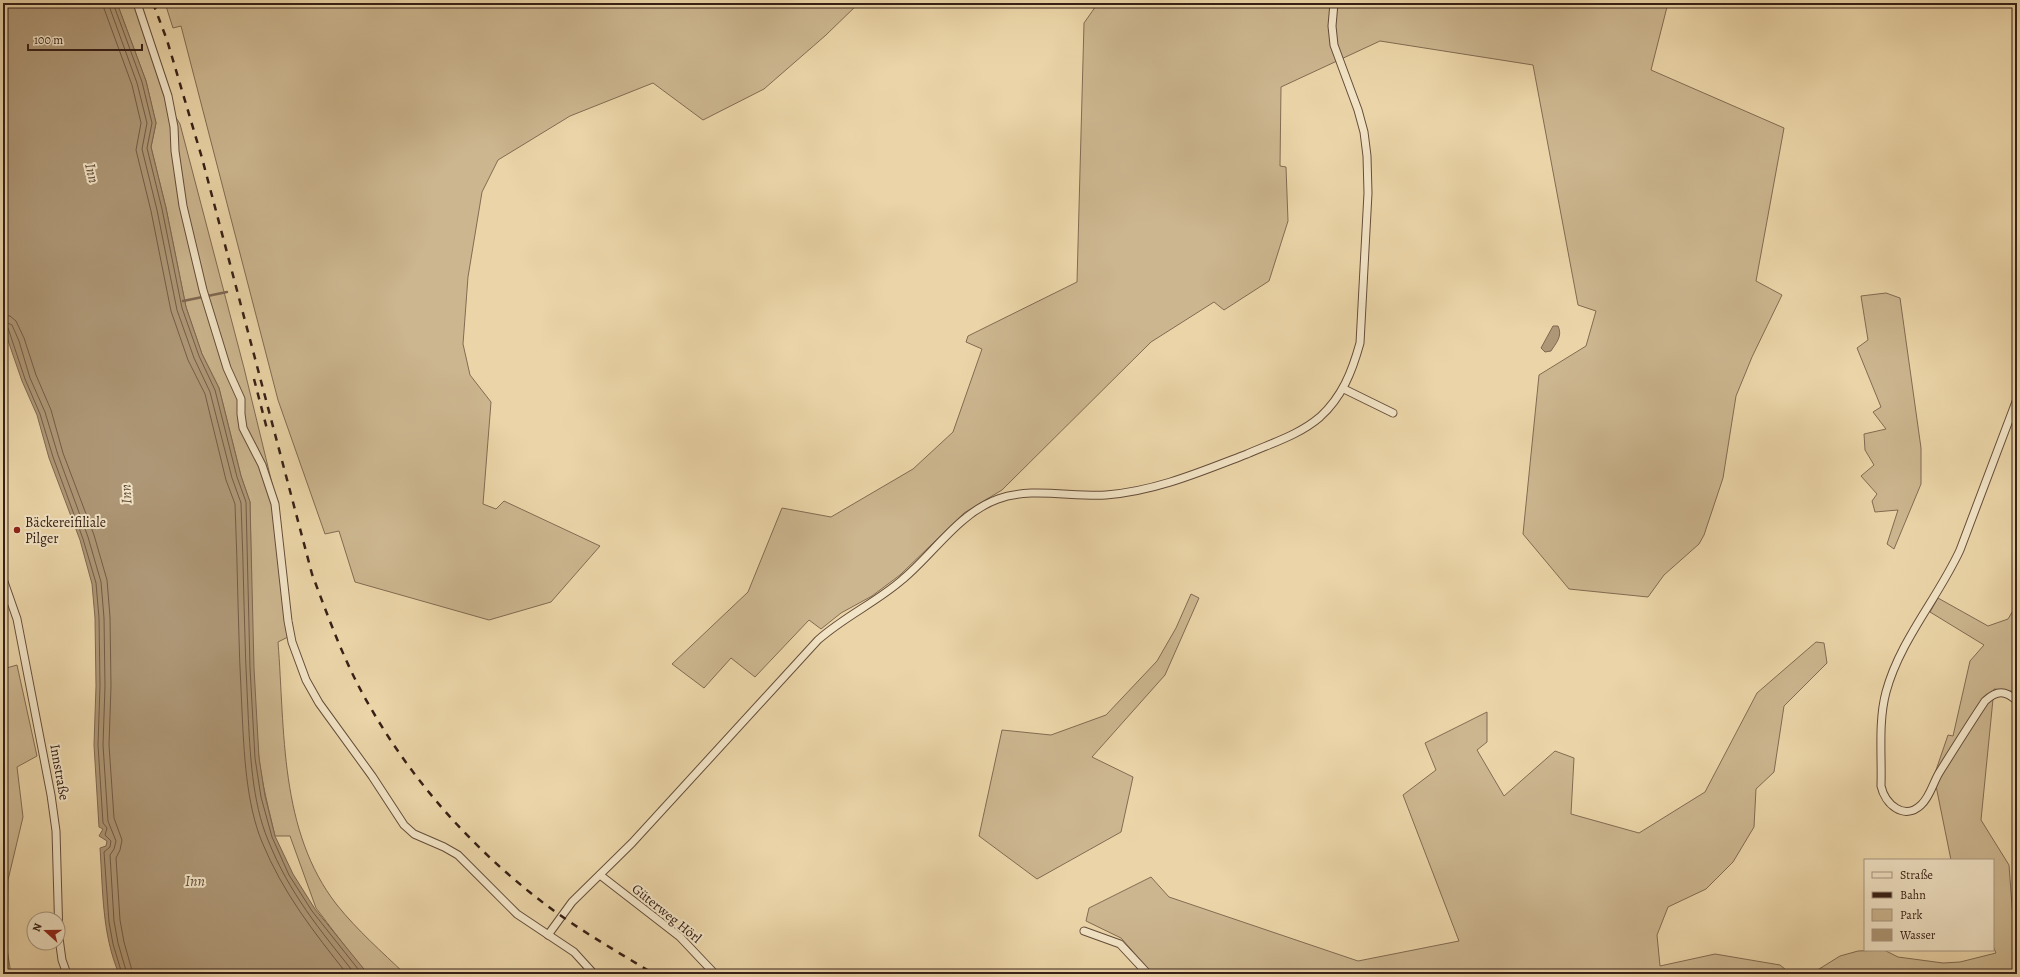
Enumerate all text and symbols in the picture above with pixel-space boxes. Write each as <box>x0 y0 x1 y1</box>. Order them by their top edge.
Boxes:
scale bar <box>28 26 142 52</box>
text: 100 m <box>34 32 63 48</box>
water label: Inn <box>80 161 104 185</box>
water label: Inn <box>115 484 137 504</box>
place label: Bäckereifiliale Pilger <box>25 513 106 548</box>
marker: Bäckereifiliale Pilger <box>12 525 22 535</box>
street label: Innstraße <box>45 742 74 802</box>
legend <box>1864 859 1994 951</box>
text: Straße <box>1900 867 1933 883</box>
water label: Inn <box>185 871 205 891</box>
street label: Güterweg Hörl <box>628 879 706 948</box>
text: Bahn <box>1900 887 1926 903</box>
text: Park <box>1900 907 1923 923</box>
north arrow <box>26 911 66 951</box>
text: N <box>29 921 46 934</box>
text: Wasser <box>1899 927 1936 943</box>

